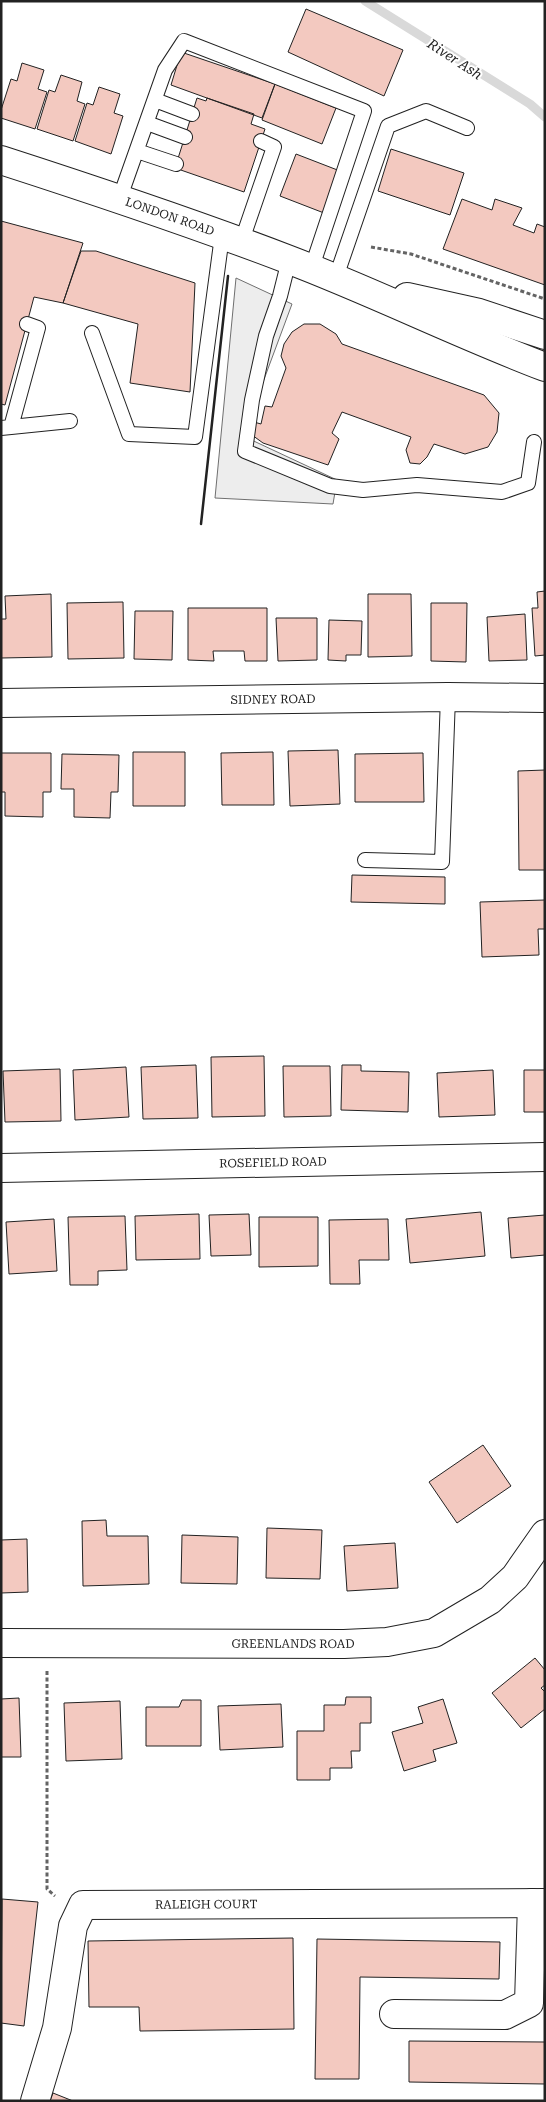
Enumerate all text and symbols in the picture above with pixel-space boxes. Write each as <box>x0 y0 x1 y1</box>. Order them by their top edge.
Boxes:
water label: River Ash <box>424 35 486 83</box>
street label: LONDON ROAD <box>123 195 216 238</box>
street label: SIDNEY ROAD <box>230 692 316 707</box>
street label: ROSEFIELD ROAD <box>219 1154 327 1171</box>
street label: GREENLANDS ROAD <box>231 1637 355 1651</box>
street label: RALEIGH COURT <box>155 1897 258 1912</box>

